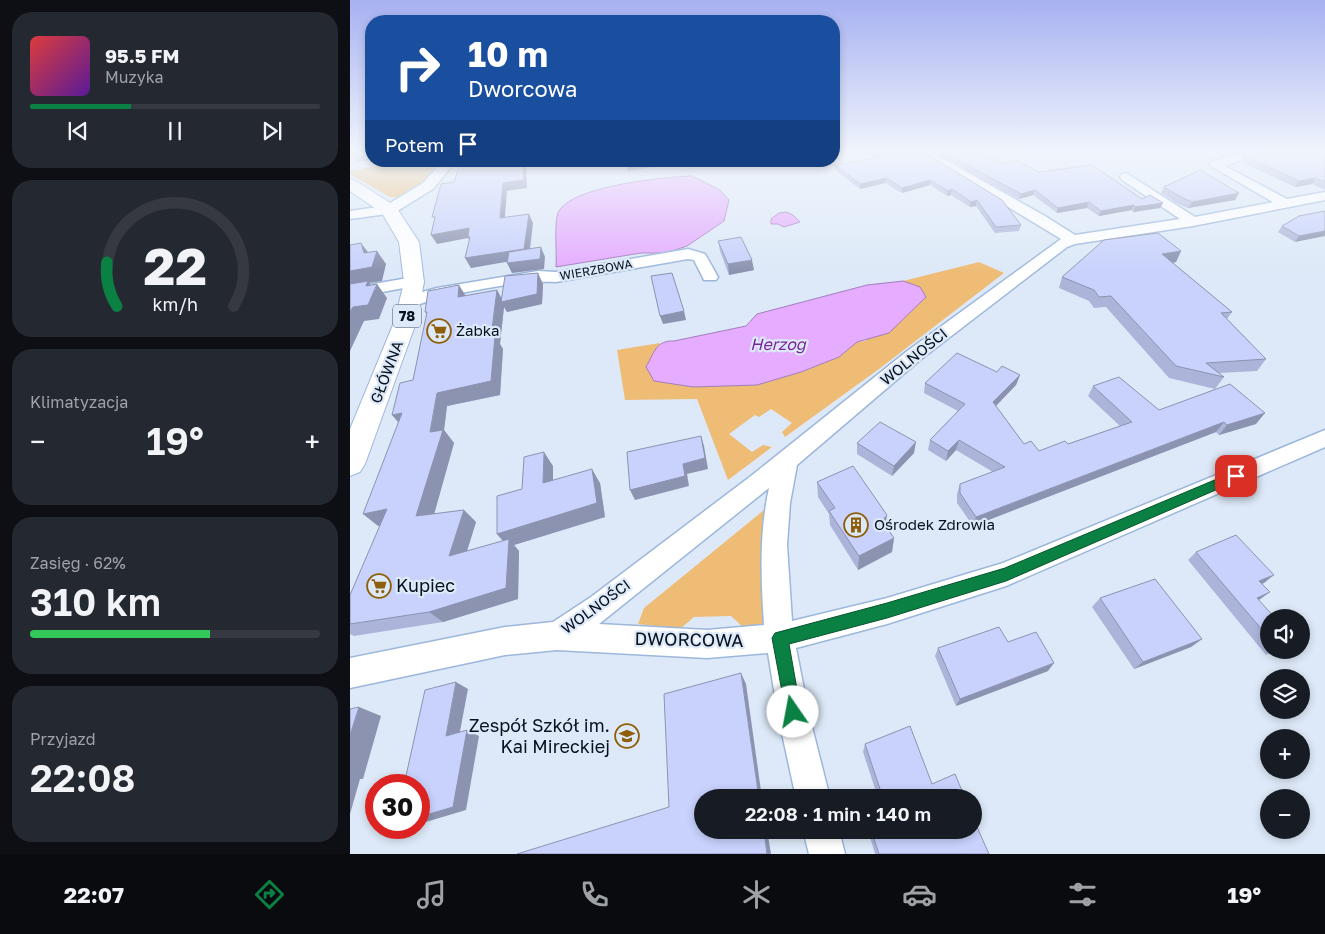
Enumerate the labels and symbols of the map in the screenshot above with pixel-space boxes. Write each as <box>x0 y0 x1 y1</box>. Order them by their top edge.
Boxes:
street label: WIERZBOWA <box>558 256 633 283</box>
road number: 78 <box>393 304 421 328</box>
supermarket icon: Żabka <box>426 318 452 344</box>
place label: Żabka <box>456 321 500 339</box>
street label: WOLNOŚCI <box>876 324 950 389</box>
water label: Herzog <box>750 334 807 354</box>
street label: GŁÓWNA <box>366 338 406 406</box>
pin <box>1215 455 1257 497</box>
building icon: Ośrodek Zdrowia <box>843 512 869 538</box>
place label: Ośrodek Zdrowia <box>874 515 995 533</box>
supermarket icon: Kupiec <box>366 573 392 599</box>
place label: Kupiec <box>396 574 455 596</box>
street label: WOLNOŚCI <box>557 575 633 637</box>
street label: DWORCOWA <box>634 627 744 651</box>
position arrow <box>766 685 818 737</box>
place label: Zespół Szkół im. Kai Mireckiej <box>469 714 610 757</box>
school or university icon: Zespół Szkół im. Kai Mireckiej <box>614 723 640 749</box>
speed limit sign: 30 <box>365 774 430 839</box>

